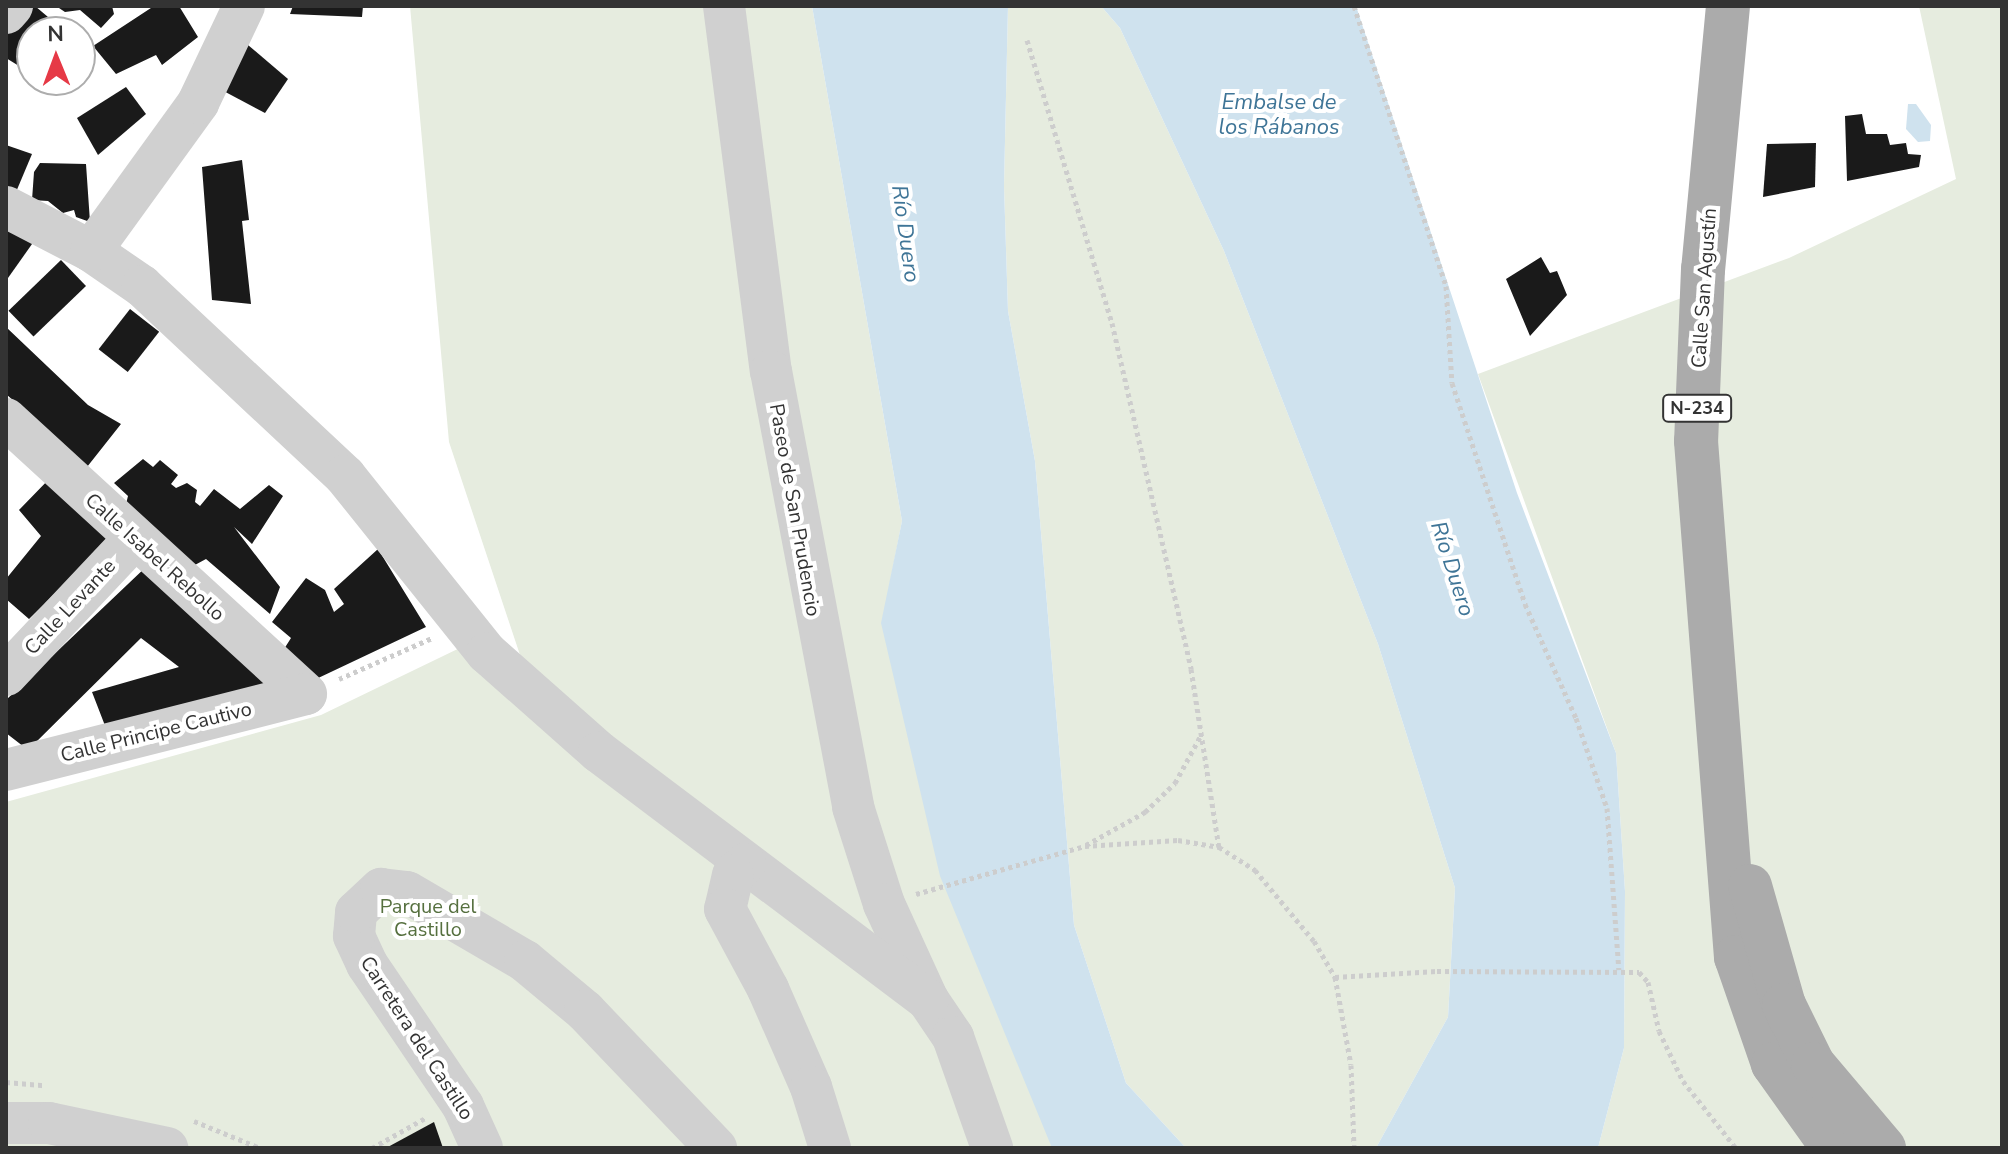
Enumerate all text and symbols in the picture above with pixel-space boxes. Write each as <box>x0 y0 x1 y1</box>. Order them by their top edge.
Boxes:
north arrow <box>16 16 96 96</box>
text: N <box>47 19 64 49</box>
water label: Embalse de los Rábanos <box>1218 89 1340 140</box>
water label: Río Duero <box>885 184 925 284</box>
street label: Calle San Agustín <box>1686 207 1722 369</box>
road number: N-234 <box>1661 394 1733 422</box>
street label: Paseo de San Prudencio <box>764 402 826 618</box>
street label: Calle Isabel Rebollo <box>80 488 230 626</box>
water label: Río Duero <box>1424 518 1480 620</box>
street label: Calle Levante <box>20 554 120 660</box>
street label: Calle Principe Cautivo <box>58 697 254 767</box>
park label: Parque del Castillo <box>380 895 476 942</box>
street label: Carretera del Castillo <box>355 952 479 1124</box>

